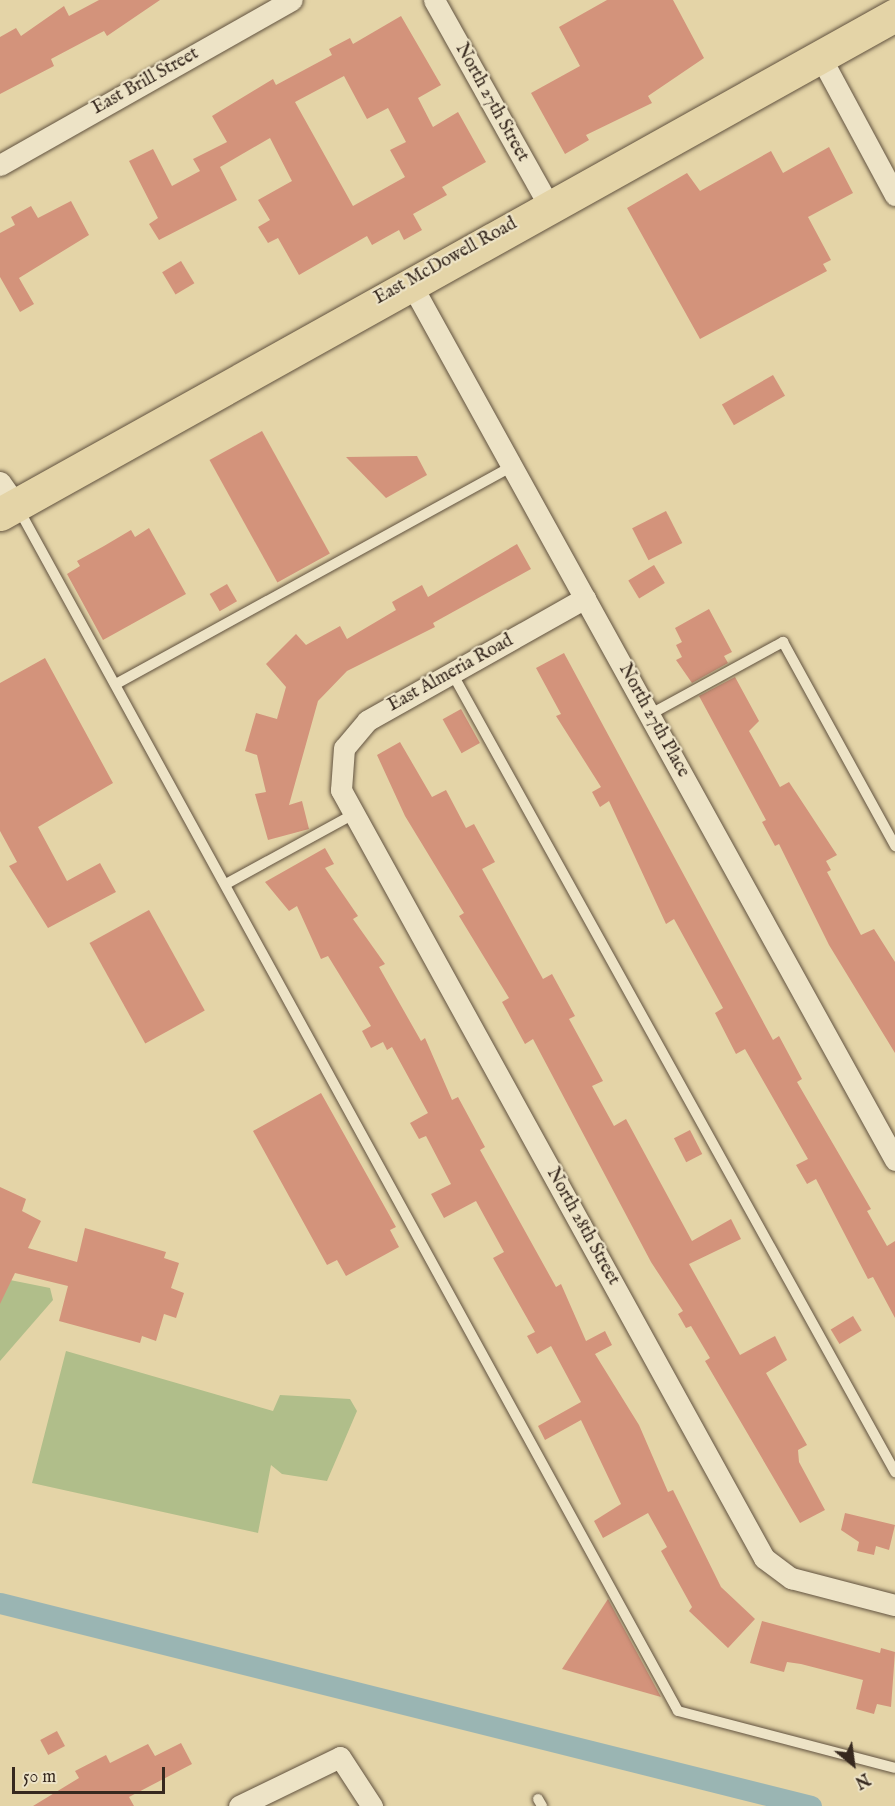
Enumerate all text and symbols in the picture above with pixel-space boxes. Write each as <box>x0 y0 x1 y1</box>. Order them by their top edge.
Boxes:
street label: North 27th Street <box>450 40 532 166</box>
street label: East Brill Street <box>89 44 203 120</box>
street label: East McDowell Road <box>371 214 521 310</box>
street label: East Almeria Road <box>385 631 517 717</box>
street label: North 27th Place <box>613 660 693 782</box>
street label: North 28th Street <box>541 1165 623 1289</box>
north arrow <box>823 1734 883 1794</box>
scale bar <box>15 1755 168 1793</box>
text: 50 m <box>23 1766 56 1789</box>
text: N <box>851 1768 873 1792</box>

